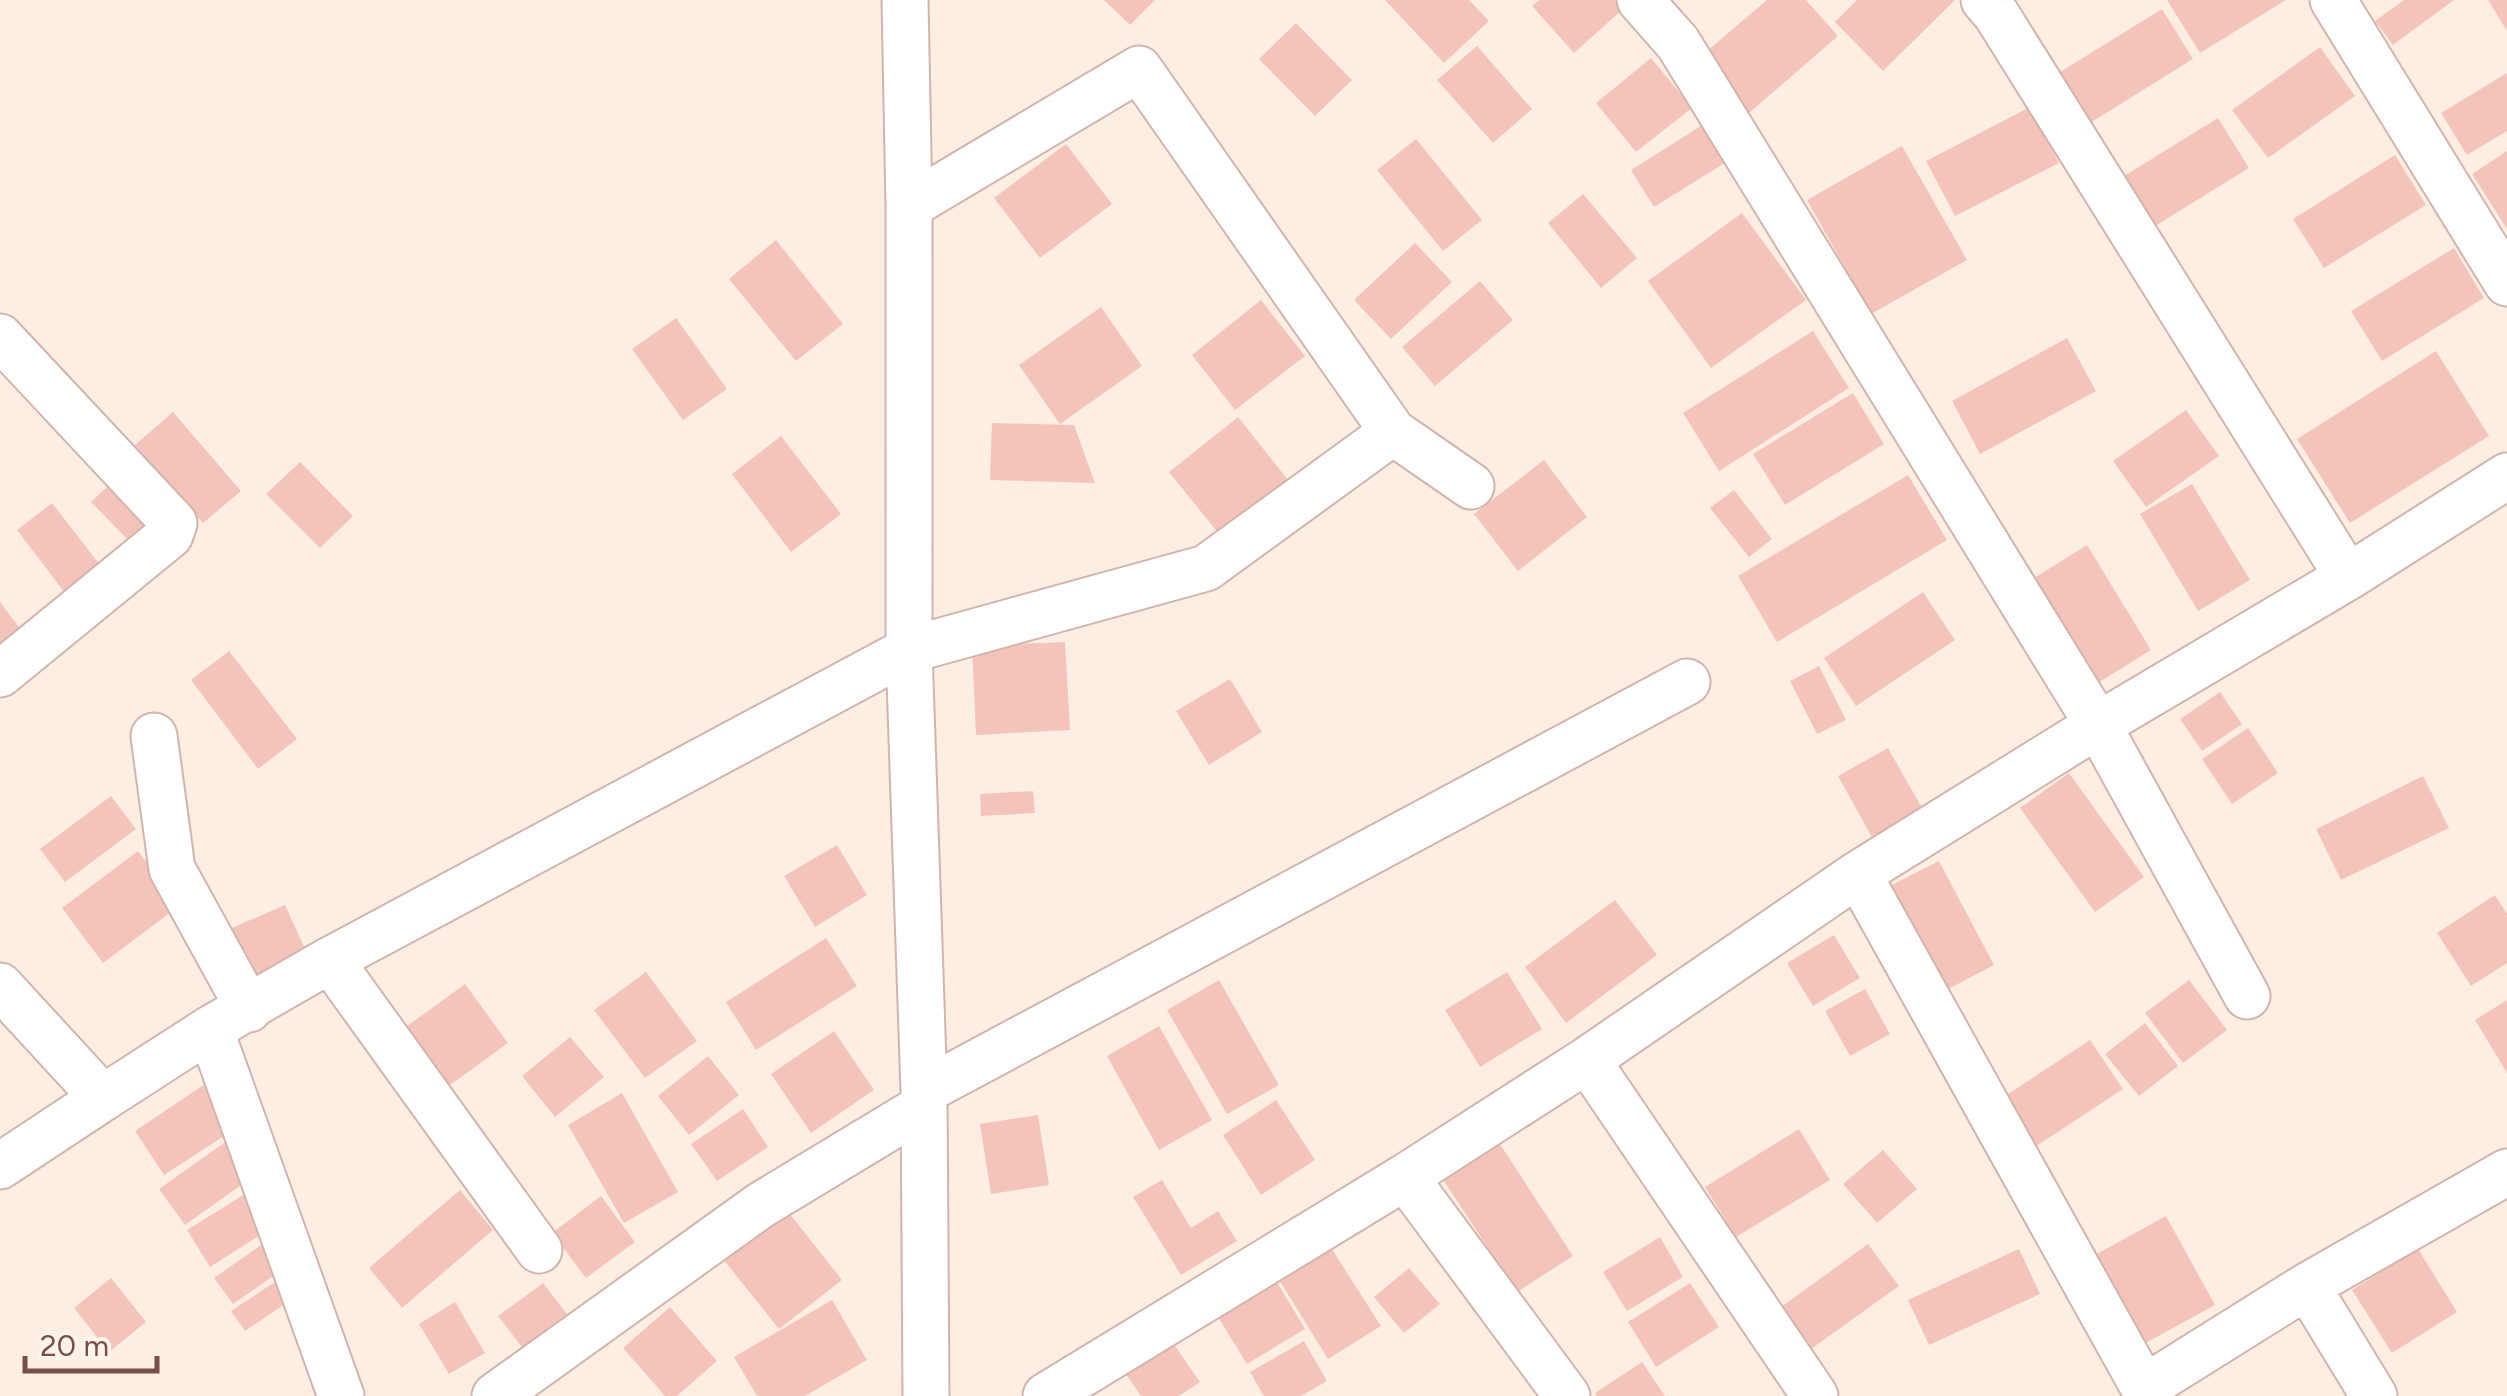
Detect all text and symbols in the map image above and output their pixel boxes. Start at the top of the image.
scale bar [25,1311,158,1373]
text: 20 m [40,1327,109,1364]

